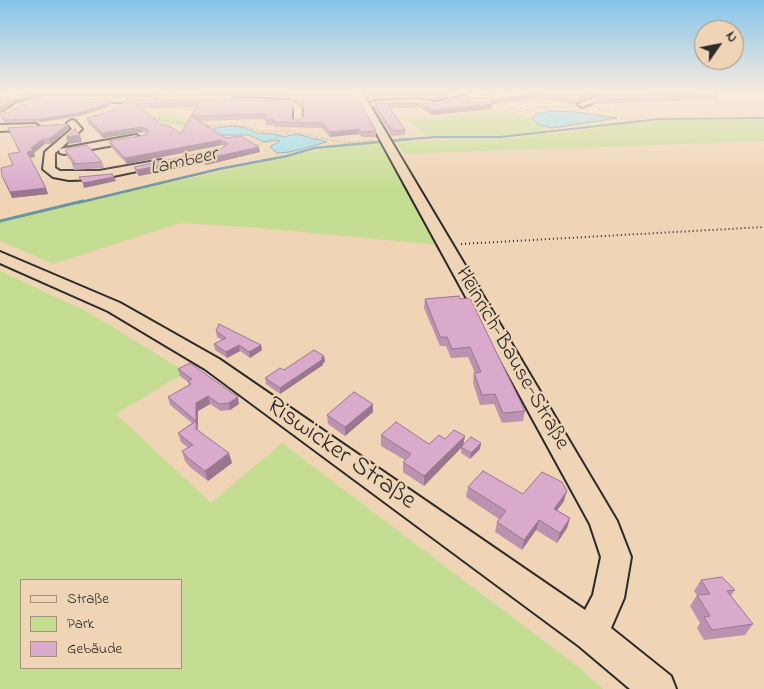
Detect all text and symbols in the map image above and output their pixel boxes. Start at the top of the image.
north arrow [694,20,744,70]
text: N [720,27,743,47]
water label: Lambeer [148,144,220,182]
street label: Heinrich-Bause-Straße [448,263,574,455]
street label: Riswicker Straße [259,392,421,518]
legend [20,579,182,669]
text: Straße [67,588,109,610]
text: Park [67,613,94,635]
text: Gebäude [67,638,122,660]

